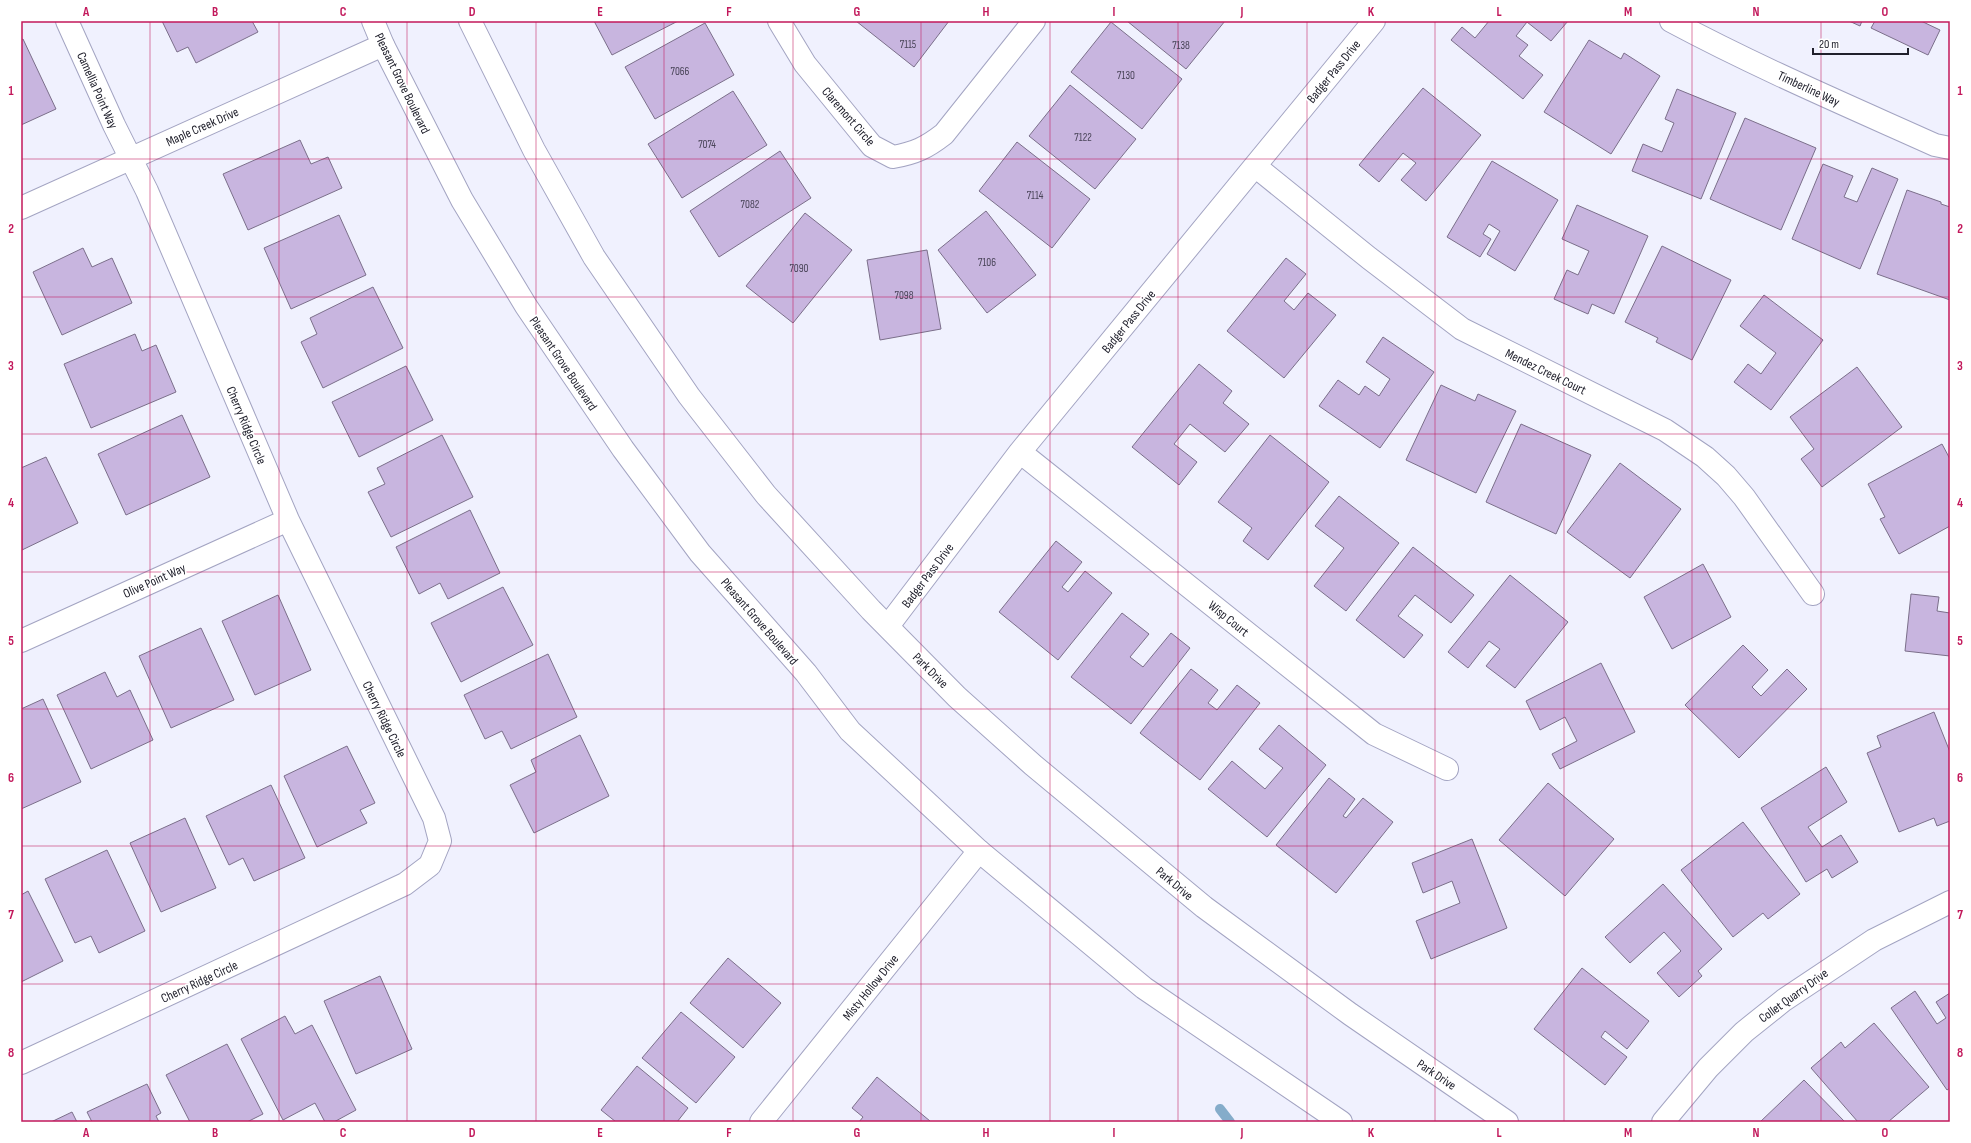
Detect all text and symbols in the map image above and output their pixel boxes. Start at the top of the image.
text: A [82,4,90,20]
text: B [212,4,218,20]
text: C [340,4,347,20]
text: D [469,4,476,20]
text: E [597,4,603,20]
text: F [726,4,732,20]
text: G [854,4,861,20]
text: H [983,4,990,20]
text: I [1113,4,1116,20]
text: J [1240,4,1244,20]
text: K [1368,4,1375,20]
text: L [1496,4,1502,20]
text: M [1624,4,1632,20]
text: N [1753,4,1760,20]
text: O [1882,4,1889,20]
scale bar [1813,30,1908,56]
street label: Pleasant Grove Boulevard [371,31,433,136]
street label: Badger Pass Drive [1303,37,1364,106]
text: 20 m [1819,37,1839,52]
house number: 7115 [900,38,916,51]
house number: 7138 [1172,39,1190,52]
street label: Camellia Point Way [73,50,121,131]
house number: 7066 [671,65,690,78]
street label: Timberline Way [1775,68,1842,110]
house number: 7130 [1117,69,1135,82]
text: 1 [8,83,14,99]
text: 1 [1957,83,1963,99]
street label: Claremont Circle [818,84,878,149]
street label: Maple Creek Drive [164,104,241,150]
house number: 7122 [1074,131,1092,144]
house number: 7074 [698,138,716,151]
house number: 7114 [1027,189,1044,202]
house number: 7082 [741,198,760,211]
text: 2 [8,221,14,237]
text: 2 [1957,221,1963,237]
house number: 7106 [978,256,996,269]
house number: 7090 [789,262,809,275]
street label: Badger Pass Drive [1098,287,1159,356]
house number: 7098 [895,289,914,302]
street label: Pleasant Grove Boulevard [526,314,601,414]
street label: Mendez Creek Court [1502,345,1589,398]
text: 3 [8,358,14,374]
text: 3 [1957,358,1963,374]
street label: Cherry Ridge Circle [222,384,270,467]
text: 4 [8,495,14,511]
text: 4 [1957,495,1963,511]
street label: Badger Pass Drive [898,540,957,611]
street label: Olive Point Way [121,560,188,602]
street label: Pleasant Grove Boulevard [717,575,801,668]
street label: Wisp Court [1205,597,1252,640]
text: 5 [8,633,14,649]
text: 5 [1957,633,1963,649]
street label: Park Drive [909,650,951,692]
street label: Cherry Ridge Circle [359,679,410,760]
text: 6 [8,770,14,786]
text: 6 [1957,770,1963,786]
street label: Park Drive [1152,864,1196,904]
text: 7 [8,907,14,923]
text: 7 [1957,907,1963,923]
street label: Misty Hollow Drive [839,951,902,1024]
street label: Cherry Ridge Circle [158,957,240,1007]
street label: Collet Quarry Drive [1756,965,1831,1026]
text: 8 [8,1045,14,1061]
text: 8 [1957,1045,1963,1061]
street label: Park Drive [1414,1056,1459,1094]
text: A [82,1125,90,1141]
text: B [212,1125,218,1141]
text: C [340,1125,347,1141]
text: D [469,1125,476,1141]
text: E [597,1125,603,1141]
text: F [726,1125,732,1141]
text: G [854,1125,861,1141]
text: H [983,1125,990,1141]
text: I [1113,1125,1116,1141]
text: J [1240,1125,1244,1141]
text: K [1368,1125,1375,1141]
text: L [1496,1125,1502,1141]
text: M [1624,1125,1632,1141]
text: N [1753,1125,1760,1141]
text: O [1882,1125,1889,1141]

